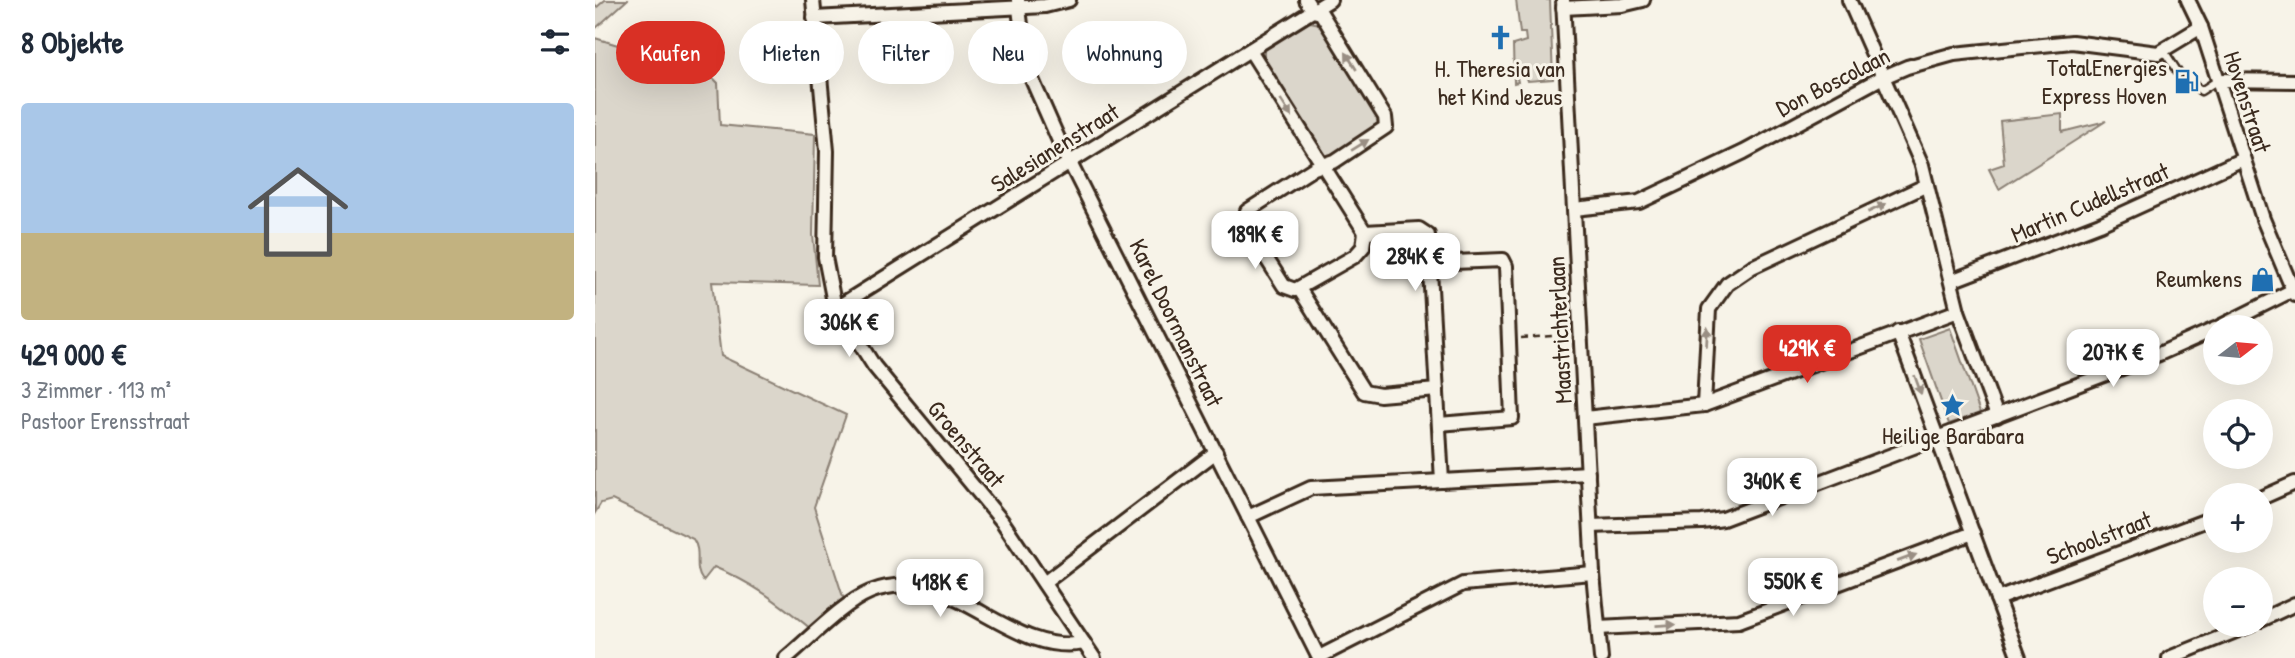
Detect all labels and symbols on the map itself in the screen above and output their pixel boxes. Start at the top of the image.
church icon: H. Theresia van het Kind Jezus [1486,24,1514,52]
street label: Don Boscolaan [1770,39,1895,123]
street label: Hovenstraat [2217,47,2280,157]
place label: TotalEnergies Express Hoven [2042,51,2167,111]
one-way arrow [1344,52,1357,71]
place label: H. Theresia van het Kind Jezus [1435,52,1565,112]
fuel station icon: TotalEnergies Express Hoven [2173,68,2201,96]
street label: Salesianenstraat [984,95,1125,199]
one-way arrow [1280,98,1293,117]
one-way arrow [1350,139,1370,152]
street label: Martin Cudellstraat [2006,154,2174,250]
one-way arrow [1867,203,1887,214]
pin: 189K € [1198,212,1312,271]
street label: Karel Doormanstraat [1122,233,1232,412]
pin: 284K € [1358,233,1472,293]
street label: Maastrichterlaan [1539,255,1579,405]
place label: Reumkens [2156,262,2242,294]
shop icon: Reumkens [2248,265,2276,293]
pin: 306K € [792,300,906,359]
north arrow [2203,315,2273,385]
one-way arrow [1702,326,1713,348]
pin: 429K € [1750,326,1864,385]
pin: 207K € [2056,330,2170,389]
one-way arrow [1913,375,1924,396]
place icon: Heilige Barabara [1939,391,1967,419]
street label: Groenstraat [921,393,1013,494]
place label: Heilige Barabara [1882,419,2024,451]
pin: 340K € [1715,458,1829,518]
street label: Schoolstraat [2042,502,2156,572]
one-way arrow [1896,553,1917,564]
pin: 550K € [1736,558,1850,618]
pin: 418K € [883,560,997,619]
one-way arrow [1655,619,1677,630]

